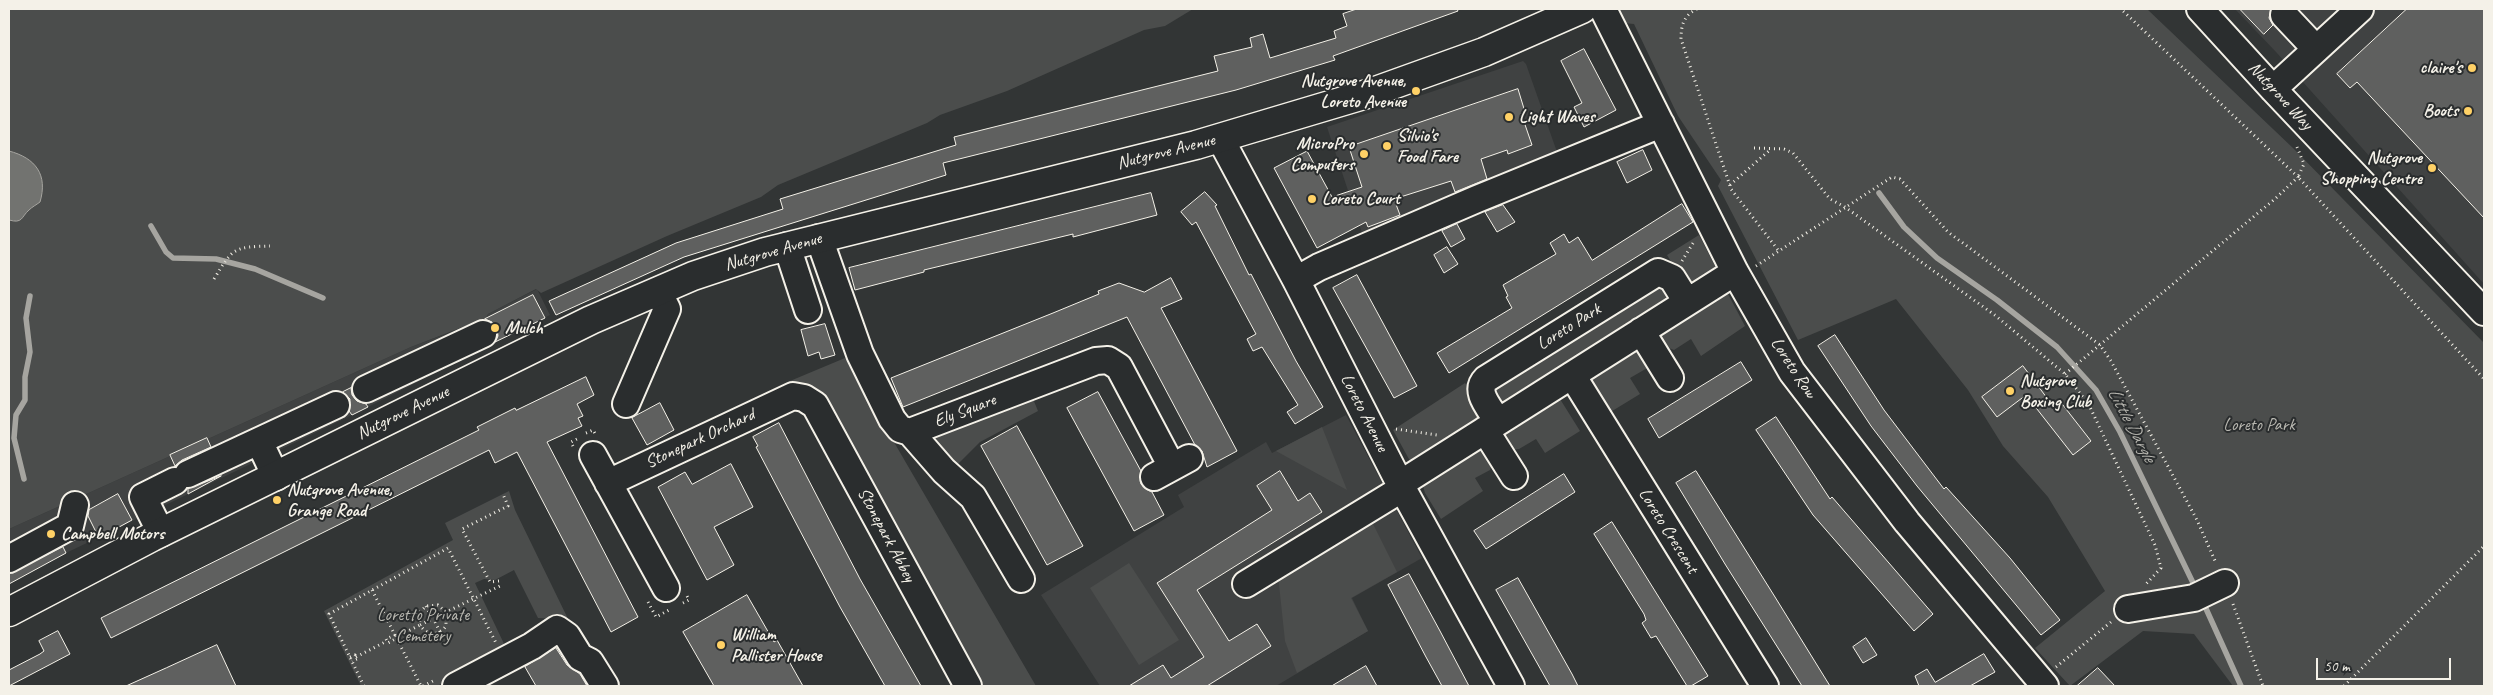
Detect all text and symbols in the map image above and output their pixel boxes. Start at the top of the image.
street label: Nutgrove Way [2243,57,2317,135]
place label: claire's [2420,57,2462,79]
marker: claire's [2466,62,2478,74]
place label: Nutgrove Avenue, Loreto Avenue [1301,70,1406,112]
marker: Nutgrove Avenue, Loreto Avenue [1410,85,1422,97]
place label: Boots [2423,100,2458,122]
marker: Boots [2462,105,2474,117]
place label: Light Waves [1519,106,1594,128]
marker: Light Waves [1503,111,1515,123]
place label: Silvio's Food Fare [1397,125,1458,168]
street label: Nutgrove Avenue [1115,129,1217,175]
place label: MicroPro Computers [1290,133,1354,176]
marker: Silvio's Food Fare [1381,140,1393,152]
place label: Nutgrove Shopping Centre [2320,147,2422,190]
marker: MicroPro Computers [1358,148,1370,160]
marker: Nutgrove Shopping Centre [2426,162,2438,174]
place label: Loreto Court [1322,188,1400,210]
marker: Loreto Court [1306,193,1318,205]
street label: Nutgrove Avenue [722,228,824,276]
street label: Loreto Park [1533,299,1605,355]
place label: Mulch [505,317,543,339]
marker: Mulch [489,322,501,334]
street label: Loreto Row [1765,334,1821,402]
place label: Nutgrove Boxing Club [2020,370,2091,412]
street label: Loreto Avenue [1335,371,1393,455]
street label: Nutgrove Avenue [353,381,453,445]
water label: Little Dargle [2102,384,2160,466]
marker: Nutgrove Boxing Club [2004,385,2016,397]
street label: Ely Square [931,389,999,433]
street label: Stonepark Orchard [642,404,758,474]
park label: Loreto Park [2223,414,2295,436]
place label: Nutgrove Avenue, Grange Road [287,479,392,522]
street label: Stonepark Abbey [852,484,920,586]
street label: Loreto Crescent [1633,484,1703,578]
marker: Nutgrove Avenue, Grange Road [271,494,283,506]
place label: Campbell Motors [61,523,164,545]
marker: Campbell Motors [45,528,57,540]
park label: Loretto Private Cemetery [377,604,469,646]
place label: William Pallister House [731,624,822,666]
marker: William Pallister House [715,639,727,651]
scale bar [2318,648,2453,680]
text: 50 m [2324,657,2350,676]

